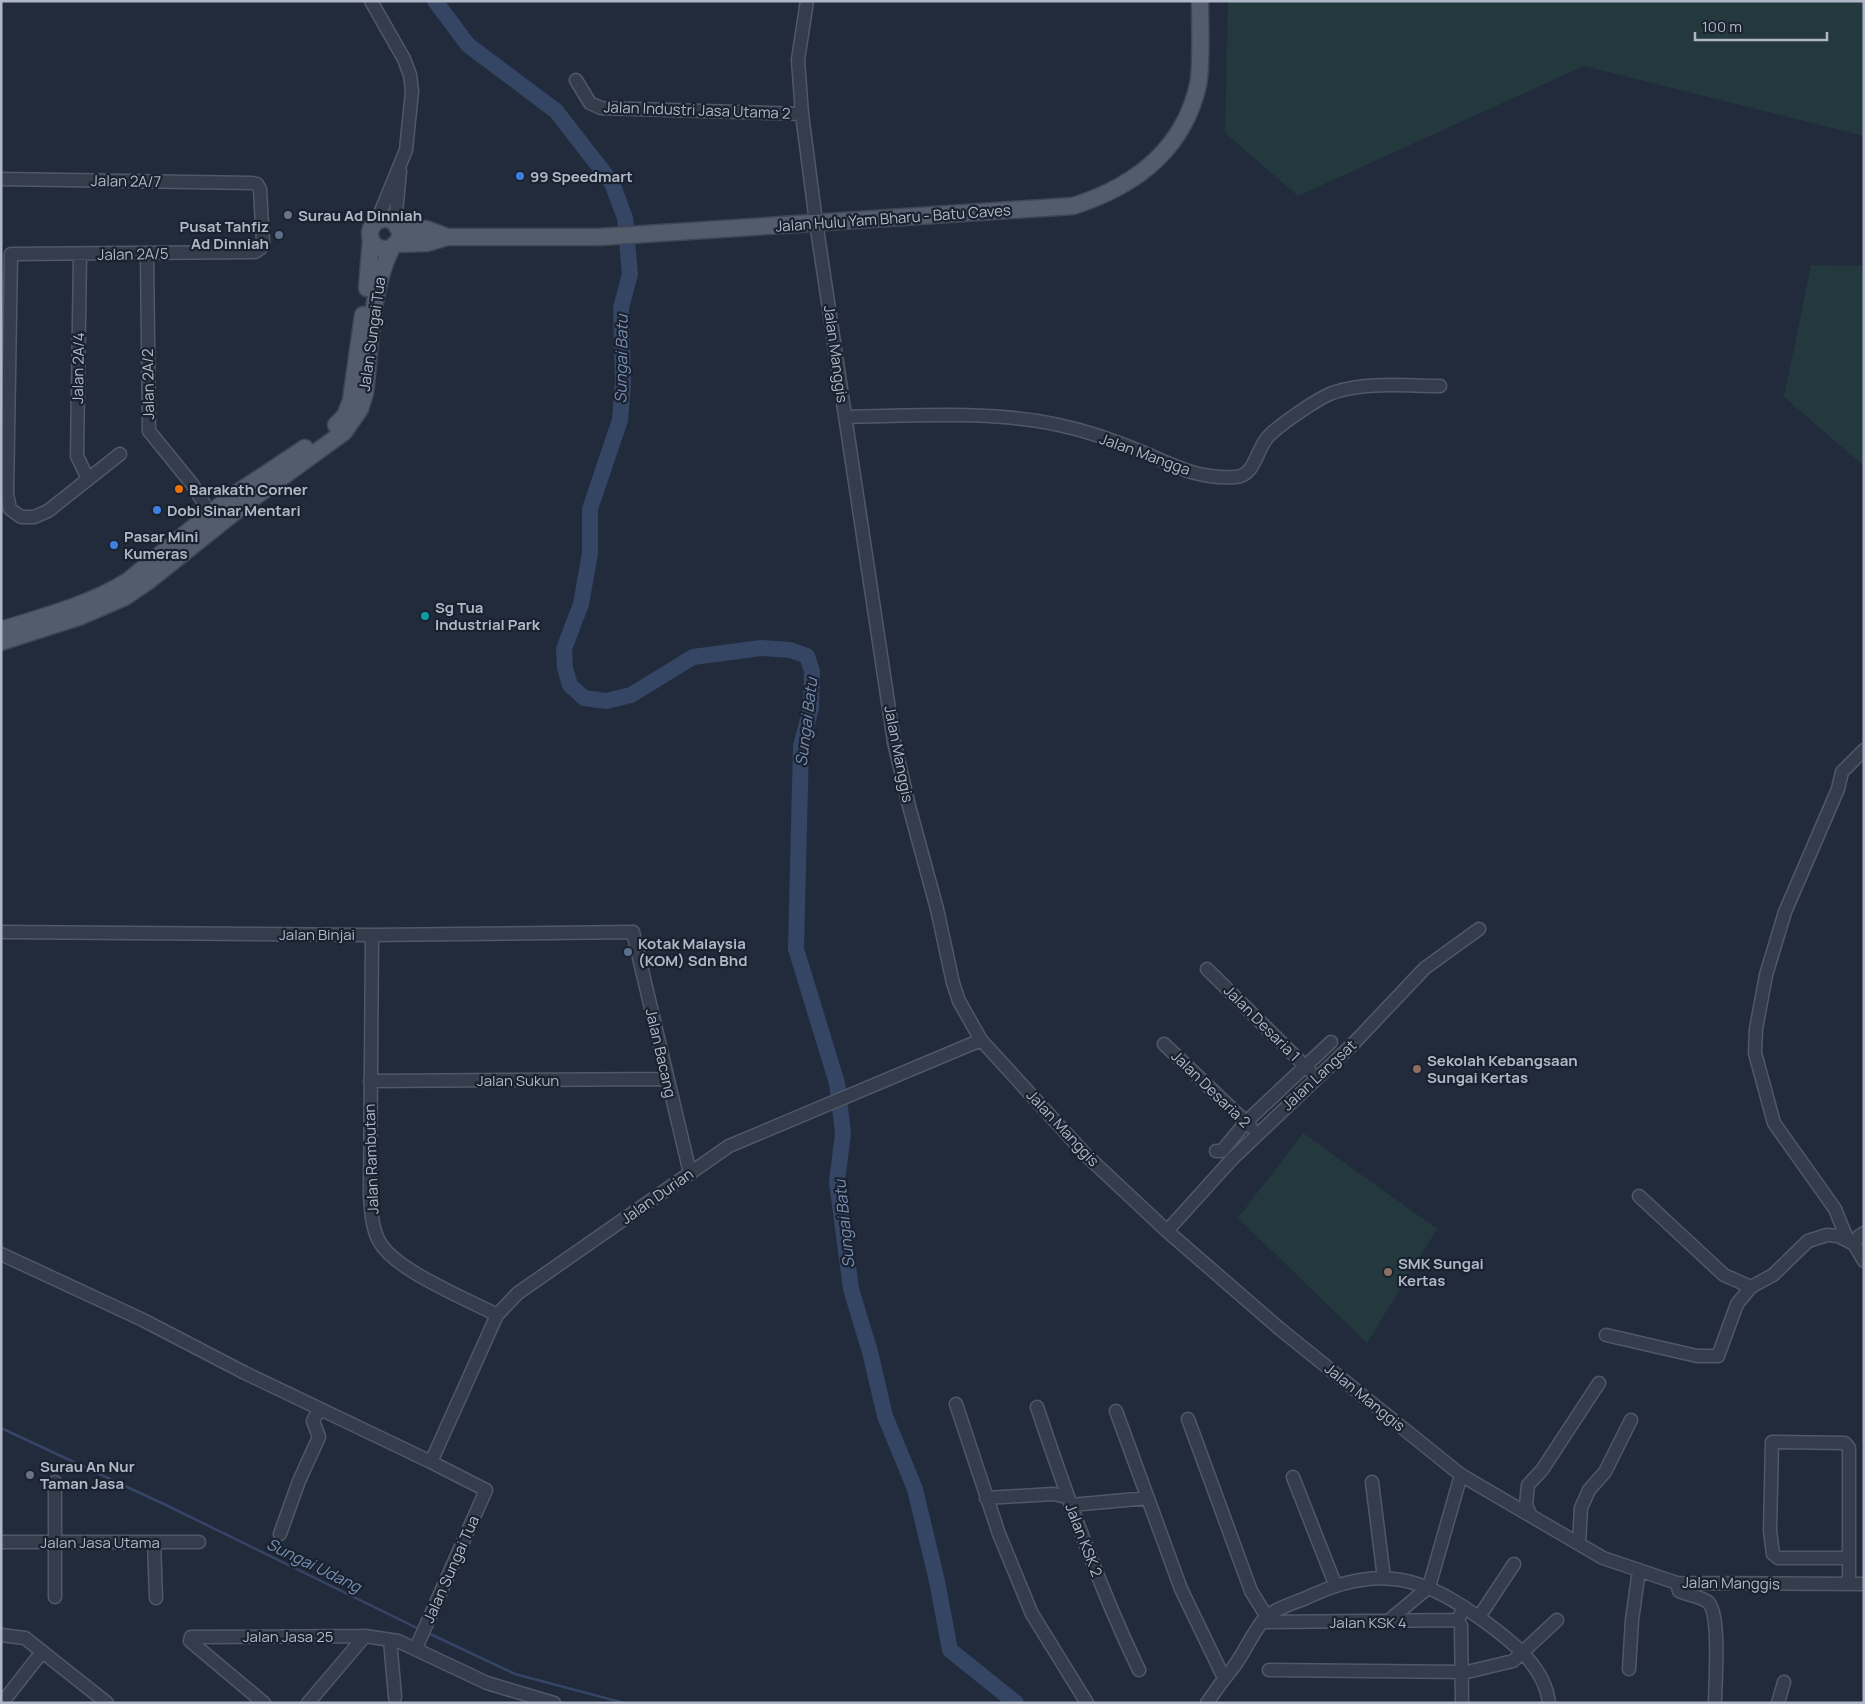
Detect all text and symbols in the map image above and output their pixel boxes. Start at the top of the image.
scale bar [1695,10,1828,42]
text: 100 m [1702,16,1742,37]
street label: Jalan Industri Jasa Utama 2 [603,96,791,124]
place label: 99 Speedmart [530,166,633,187]
street label: Jalan 2A/7 [91,170,161,192]
marker: 99 Speedmart [514,170,526,182]
street label: Jalan Hulu Yam Bharu - Batu Caves [775,199,1012,237]
place label: Surau Ad Dinniah [298,205,422,226]
marker: Surau Ad Dinniah [282,209,294,221]
place label: Pusat Tahfiz Ad Dinniah [180,216,269,254]
marker: Pusat Tahfiz Ad Dinniah [273,229,285,241]
street label: Jalan 2A/5 [97,243,169,265]
street label: Jalan Sungai Tua [354,275,390,393]
street label: Jalan Manggis [819,304,853,404]
water label: Sungai Batu [609,313,633,404]
street label: Jalan 2A/4 [67,332,89,404]
street label: Jalan 2A/2 [137,348,159,420]
street label: Jalan Mangga [1097,428,1193,480]
place label: Barakath Corner [189,479,308,500]
marker: Barakath Corner [173,483,185,495]
place label: Dobi Sinar Mentari [167,500,301,521]
marker: Dobi Sinar Mentari [151,504,163,516]
place label: Pasar Mini Kumeras [124,526,198,564]
marker: Pasar Mini Kumeras [108,539,120,551]
place label: Sg Tua Industrial Park [435,597,541,635]
marker: Sg Tua Industrial Park [419,610,431,622]
water label: Sungai Batu [790,675,823,767]
street label: Jalan Manggis [879,704,919,804]
street label: Jalan Binjai [279,924,355,945]
place label: Kotak Malaysia (KOM) Sdn Bhd [638,933,747,971]
marker: Kotak Malaysia (KOM) Sdn Bhd [622,946,634,958]
street label: Jalan Desaria 1 [1219,980,1305,1066]
street label: Jalan Bacang [641,1006,681,1100]
street label: Jalan Langsat [1277,1035,1361,1115]
street label: Jalan Desaria 2 [1167,1046,1255,1132]
place label: Sekolah Kebangsaan Sungai Kertas [1427,1050,1578,1088]
marker: Sekolah Kebangsaan Sungai Kertas [1411,1063,1423,1075]
street label: Jalan Sukun [477,1070,559,1091]
street label: Jalan Manggis [1022,1085,1104,1171]
street label: Jalan Rambutan [359,1103,383,1215]
street label: Jalan Durian [617,1163,698,1229]
water label: Sungai Batu [828,1177,860,1269]
place label: SMK Sungai Kertas [1398,1253,1484,1291]
marker: SMK Sungai Kertas [1382,1266,1394,1278]
street label: Jalan Manggis [1320,1358,1410,1436]
place label: Surau An Nur Taman Jasa [40,1456,135,1494]
marker: Surau An Nur Taman Jasa [24,1469,36,1481]
street label: Jalan KSK 2 [1060,1500,1108,1580]
street label: Jalan Sungai Tua [418,1512,484,1626]
street label: Jalan Jasa Utama [40,1532,160,1553]
water label: Sungai Udang [263,1533,366,1598]
street label: Jalan Manggis [1682,1572,1780,1594]
street label: Jalan KSK 4 [1329,1612,1407,1633]
street label: Jalan Jasa 25 [243,1626,333,1647]

